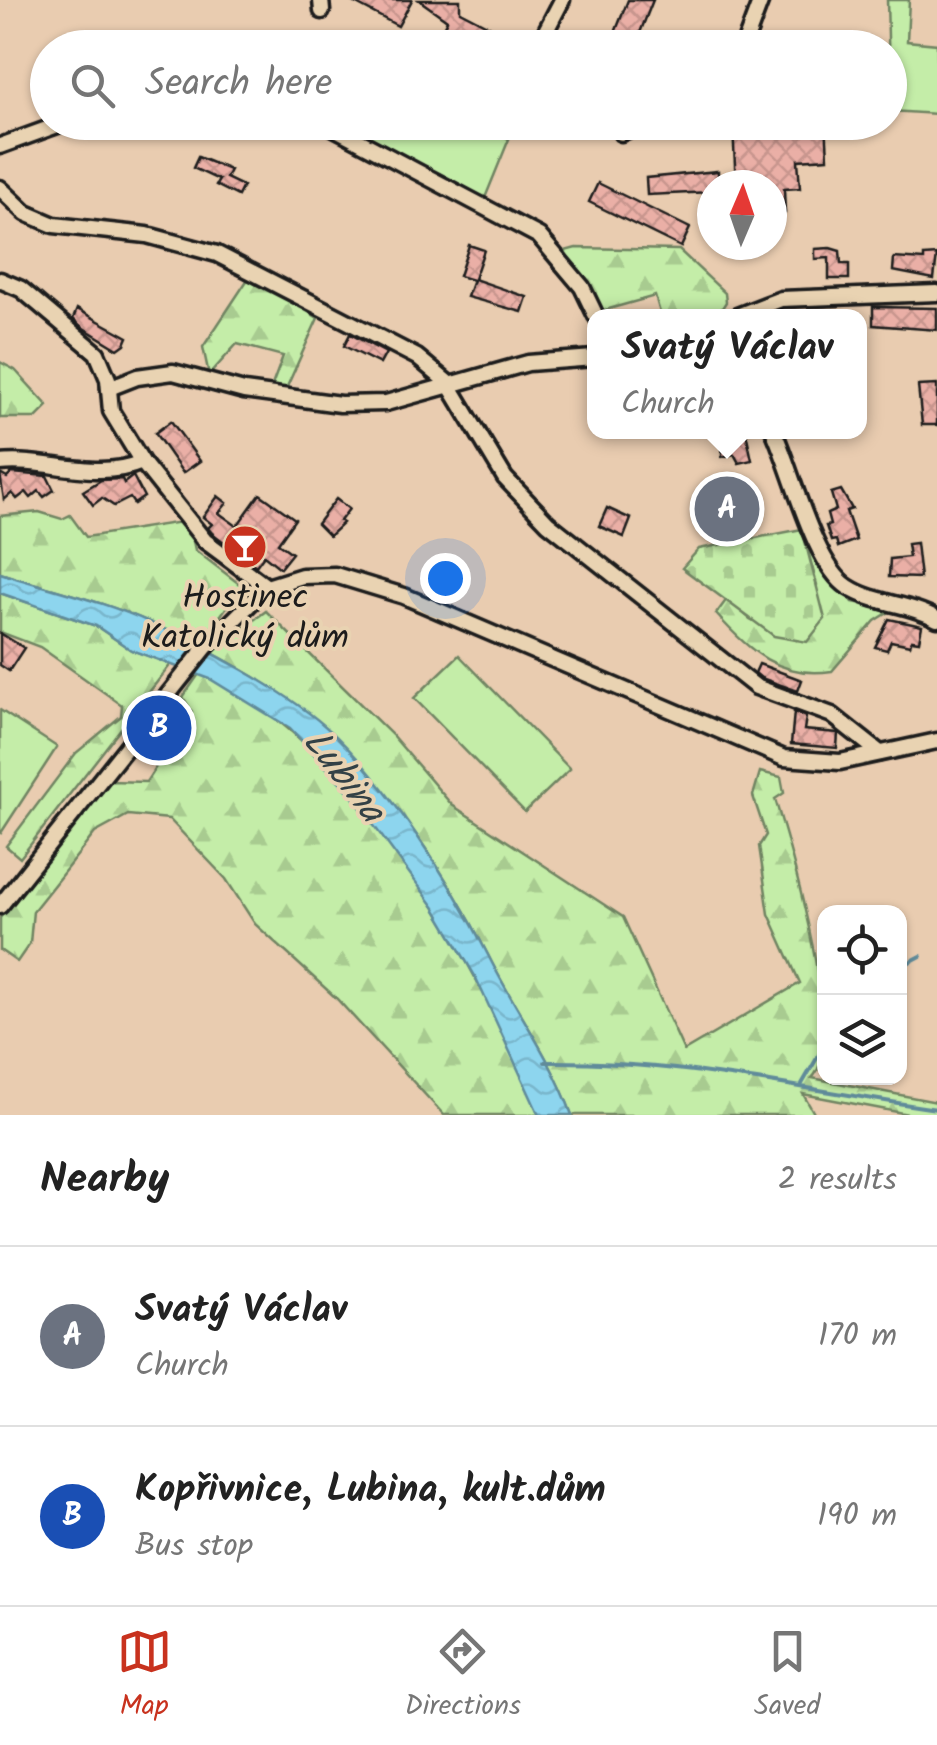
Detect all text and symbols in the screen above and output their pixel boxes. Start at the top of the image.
search box [30,30,907,140]
text: Search here [145,55,332,115]
icon: search [65,58,120,113]
north arrow [697,170,787,260]
popup [587,309,867,439]
text: Svatý Václav [621,319,833,379]
text: Church [621,379,715,430]
pin: A [694,472,760,546]
bar icon: Hostinec Katolický dům [222,524,268,570]
your location [420,553,471,604]
place label: Hostinec Katolický dům [141,571,349,667]
pin: B [126,690,192,766]
water label: Lubina [286,717,400,839]
map controls [817,905,907,1085]
button: locate [817,905,907,995]
button: layers [817,995,907,1085]
text: Nearby [40,1147,169,1214]
text: 2 results [778,1155,897,1206]
text: Svatý Václav [135,1281,347,1341]
text: A [62,1311,83,1362]
text: 170 m [818,1311,897,1362]
text: Church [135,1341,229,1392]
text: Kopřivnice, Lubina, kult.dům [135,1461,606,1521]
text: B [63,1491,82,1542]
text: 190 m [817,1491,897,1542]
text: Bus stop [135,1521,253,1572]
tab: Map [117,1624,172,1729]
tab: Directions [405,1624,521,1729]
tab: Saved [754,1624,820,1729]

